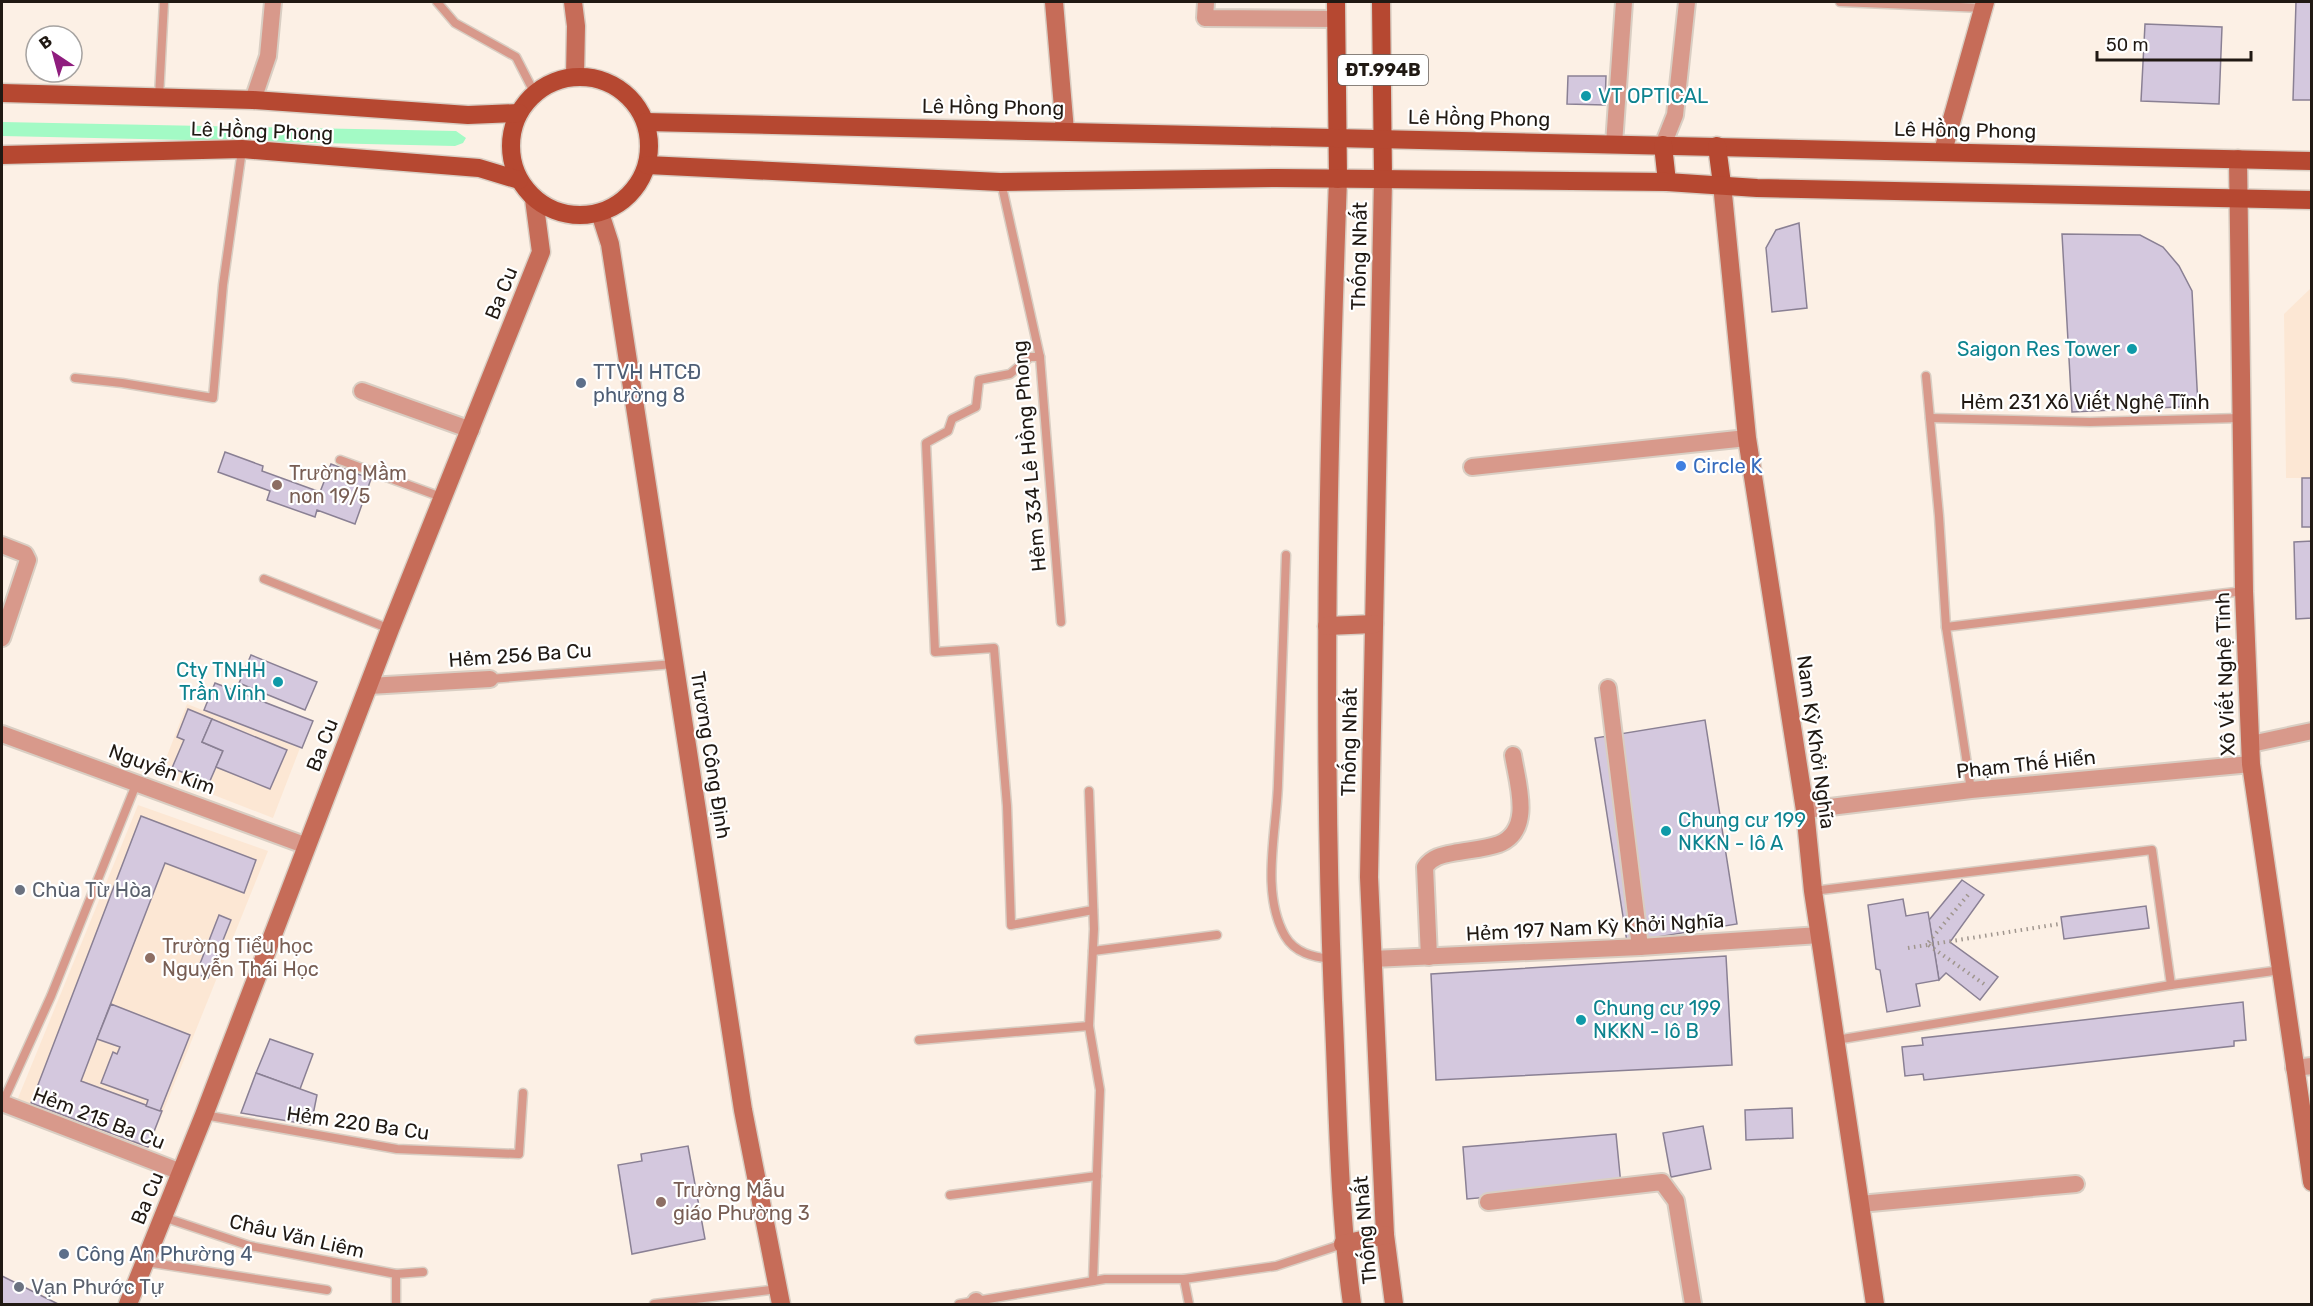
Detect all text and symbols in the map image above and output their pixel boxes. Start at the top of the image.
north arrow [24,24,84,84]
scale bar [2097,24,2252,62]
text: B [35,31,56,53]
text: 50 m [2106,34,2149,56]
road number: ĐT.994B [1338,55,1428,85]
place label: VT OPTICAL [1598,84,1708,108]
marker: VT OPTICAL [1579,89,1593,103]
street label: Lê Hồng Phong [922,94,1064,120]
street label: Lê Hồng Phong [1408,105,1550,131]
street label: Lê Hồng Phong [190,116,334,145]
street label: Lê Hồng Phong [1894,117,2036,143]
street label: Thống Nhất [1346,201,1372,311]
street label: Ba Cu [480,263,522,323]
place label: Saigon Res Tower [1957,337,2120,361]
street label: Hẻm 334 Lê Hồng Phong [1007,339,1051,573]
marker: Saigon Res Tower [2125,342,2139,356]
place label: TTVH HTCĐ phường 8 [593,360,701,407]
marker: TTVH HTCĐ phường 8 [574,376,588,390]
street label: Hẻm 231 Xô Viết Nghệ Tĩnh [1960,390,2210,414]
place label: Circle K [1693,454,1763,478]
marker: Circle K [1674,459,1688,473]
place label: Trường Mầm non 19/5 [289,461,407,508]
marker: Trường Mầm non 19/5 [270,478,284,492]
street label: Xô Viết Nghệ Tĩnh [2210,592,2240,756]
street label: Hẻm 256 Ba Cu [448,638,592,672]
street label: Nam Kỳ Khởi Nghĩa [1792,654,1840,830]
place label: Cty TNHH Trần Vinh [176,658,266,705]
street label: Trương Công Định [686,669,736,841]
marker: Cty TNHH Trần Vinh [271,675,285,689]
street label: Thống Nhất [1336,687,1362,797]
street label: Ba Cu [301,715,343,775]
street label: Nguyễn Kim [106,739,218,799]
street label: Phạm Thế Hiển [1955,744,2097,783]
place label: Chung cư 199 NKKN - lô A [1678,808,1806,855]
marker: Chung cư 199 NKKN - lô A [1659,824,1673,838]
place label: Chùa Từ Hòa [32,878,152,902]
marker: Chùa Từ Hòa [13,883,27,897]
street label: Hẻm 197 Nam Kỳ Khởi Nghĩa [1465,908,1725,946]
place label: Trường Tiểu học Nguyễn Thái Học [162,934,319,981]
marker: Trường Tiểu học Nguyễn Thái Học [143,951,157,965]
place label: Chung cư 199 NKKN - lô B [1593,996,1721,1043]
marker: Chung cư 199 NKKN - lô B [1574,1013,1588,1027]
street label: Hẻm 215 Ba Cu [29,1082,169,1154]
street label: Hẻm 220 Ba Cu [285,1101,431,1145]
street label: Ba Cu [126,1168,168,1228]
street label: Thống Nhất [1348,1175,1382,1285]
place label: Trường Mẫu giáo Phường 3 [673,1178,810,1225]
marker: Trường Mẫu giáo Phường 3 [654,1195,668,1209]
street label: Châu Văn Liêm [227,1209,367,1263]
place label: Công An Phường 4 [76,1242,253,1266]
marker: Công An Phường 4 [57,1247,71,1261]
place label: Vạn Phước Tự [31,1275,164,1299]
marker: Vạn Phước Tự [12,1280,26,1294]

